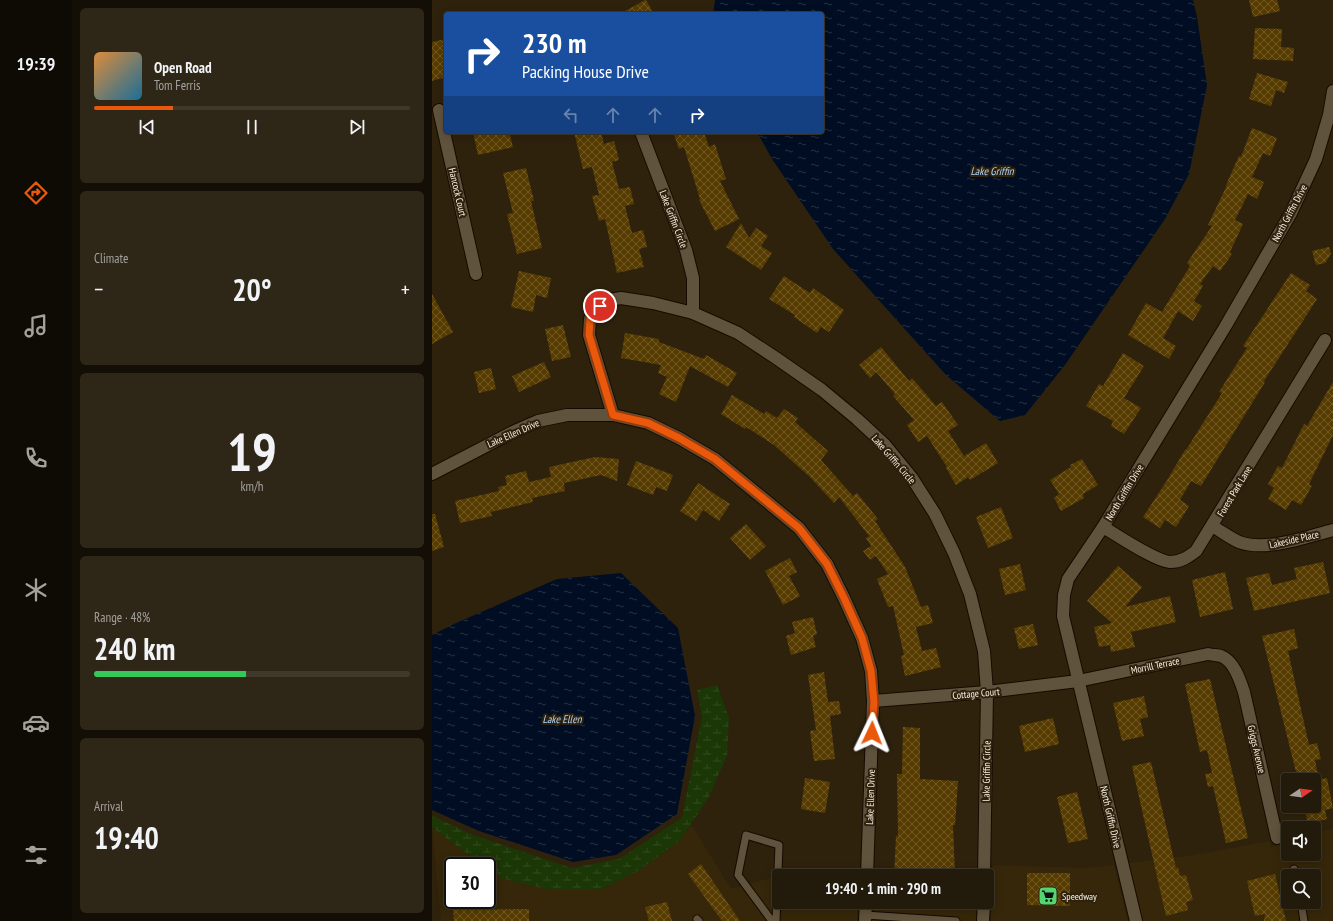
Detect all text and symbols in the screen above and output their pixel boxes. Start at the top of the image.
text: 230 m [522,24,586,61]
icon: right [456,28,508,80]
text: 19:39 [17,52,55,75]
text: Open Road [154,58,212,77]
text: Packing House Drive [522,60,649,83]
text: Tom Ferris [154,77,200,94]
icon: left [560,104,582,126]
icon: ahead [602,104,624,126]
icon: ahead [644,104,666,126]
icon: right [686,104,708,126]
icon: previous [136,116,158,138]
icon: pause [241,116,263,138]
icon: next [346,116,368,138]
water label: Lake Griffin [970,164,1015,178]
street label: Hancock Court [446,167,469,218]
icon: directions [22,179,50,207]
street label: North Griffin Drive [1269,182,1310,244]
street label: Lake Griffin Circle [657,188,691,250]
text: Climate [94,250,128,267]
text: 20° [232,270,272,309]
text: − [94,275,103,303]
text: + [401,275,410,303]
pin [583,289,617,323]
icon: arrive [589,295,611,317]
icon: music [22,312,50,340]
street label: Lake Ellen Drive [485,416,541,451]
text: 19 [227,418,277,485]
street label: Lake Griffin Circle [869,432,918,487]
icon: phone [22,444,50,472]
street label: North Griffin Drive [1103,462,1146,523]
street label: Forest Park Lane [1214,464,1255,519]
text: km/h [240,478,264,495]
street label: Lakeside Place [1268,527,1320,551]
icon: climate [22,576,50,604]
text: Range · 48% [94,609,150,626]
text: 240 km [94,629,175,668]
street label: Morrill Terrace [1130,654,1181,677]
street label: Cottage Court [952,685,1000,702]
icon: car [22,709,50,737]
water label: Lake Ellen [542,712,583,726]
position arrow [851,712,893,754]
street label: Griggs Avenue [1245,724,1268,774]
street label: Lake Griffin Circle [979,740,994,802]
street label: Lake Ellen Drive [863,769,878,825]
north arrow [1281,773,1321,813]
map controls [1281,773,1321,909]
street label: North Griffin Drive [1097,785,1124,849]
text: Arrival [94,798,123,815]
text: 19:40 [94,818,159,857]
button: sound [1281,821,1321,861]
icon: filters [22,841,50,869]
speed limit sign: 30 [444,857,496,909]
button: search [1281,869,1321,909]
text: 19:40 · 1 min · 290 m [825,879,941,898]
supermarket icon: Speedway [1037,885,1059,907]
place label: Speedway [1062,890,1097,903]

